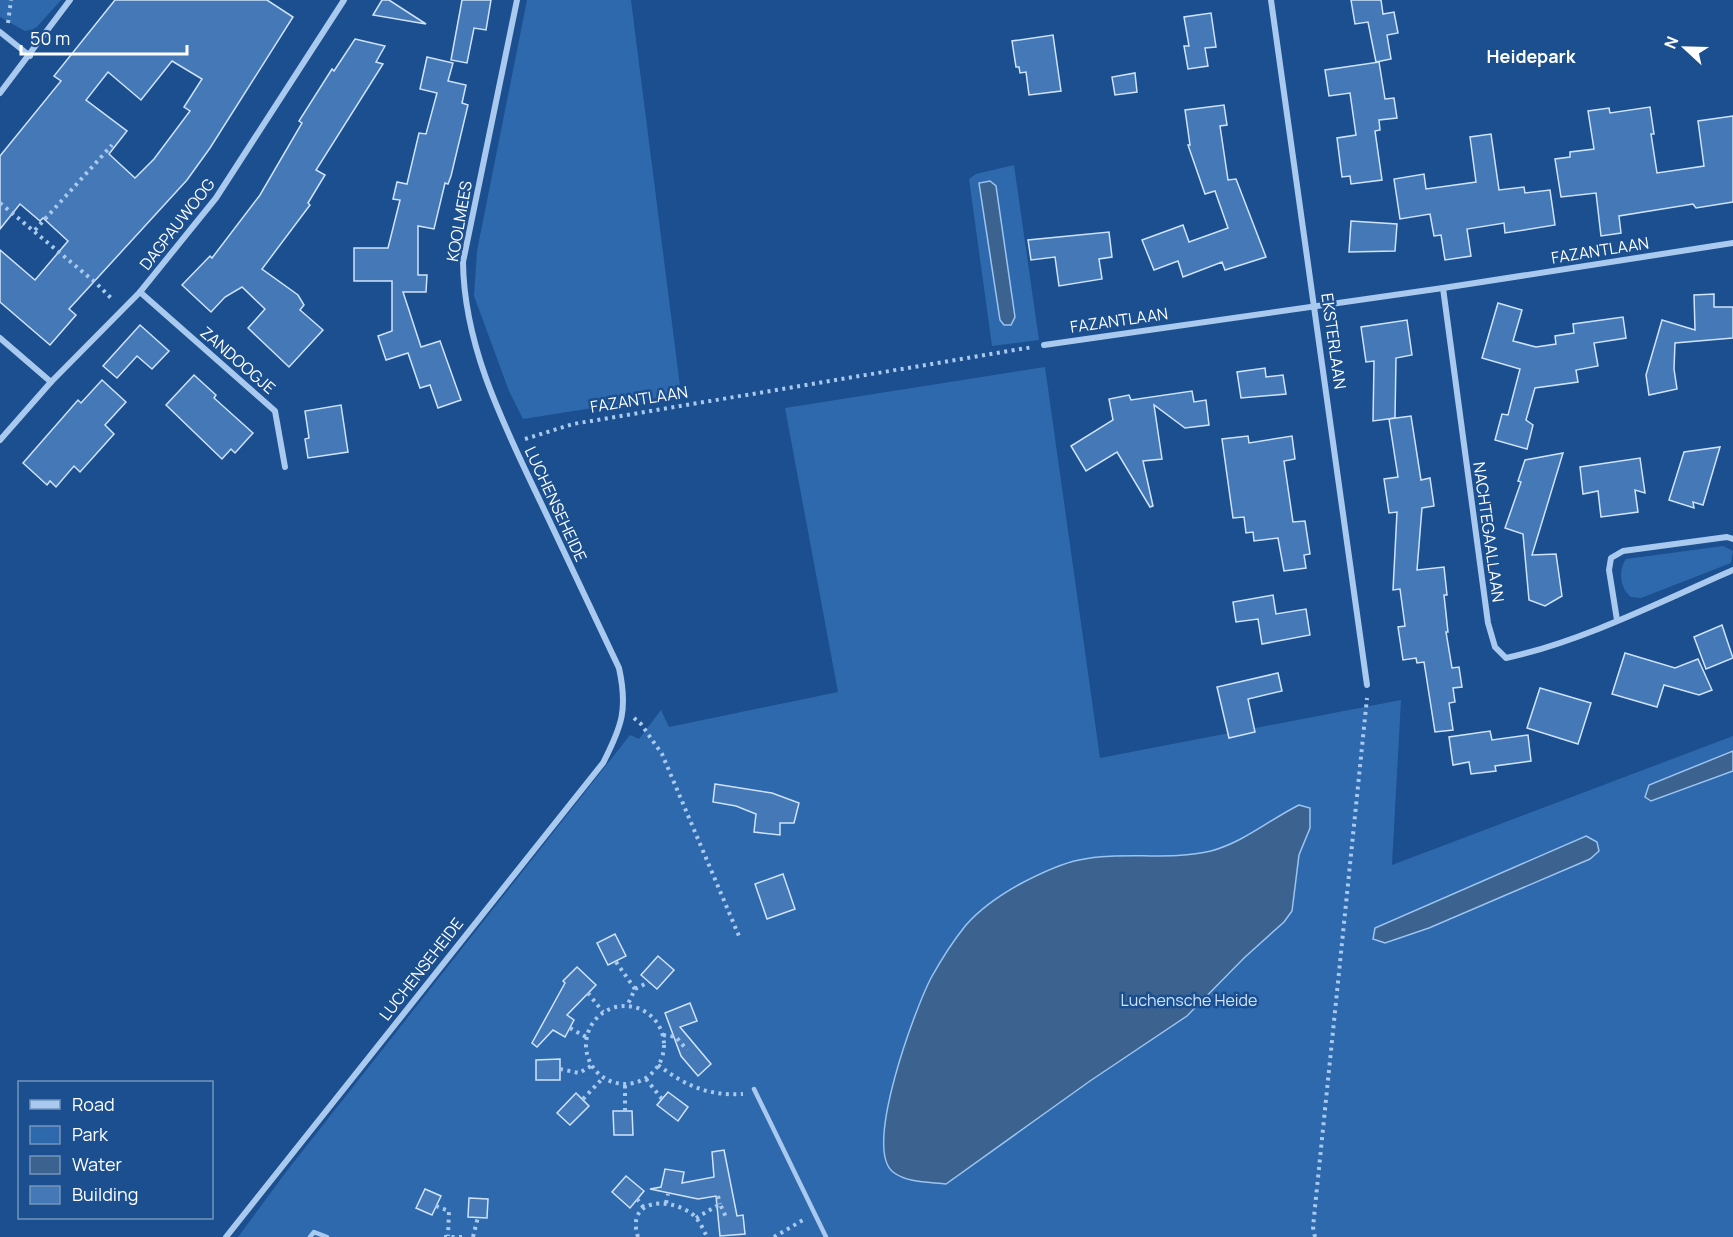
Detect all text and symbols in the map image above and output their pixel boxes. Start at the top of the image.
scale bar [21,18,188,56]
north arrow [1655,18,1715,78]
text: 50 m [30,26,70,50]
text: N [1659,33,1683,52]
district label: Heidepark [1487,44,1577,68]
street label: DAGPAUWOOG [134,174,220,274]
street label: KOOLMEES [441,179,477,263]
street label: FAZANTLAAN [1550,231,1650,269]
street label: EKSTERLAAN [1316,292,1352,390]
street label: FAZANTLAAN [1069,302,1169,338]
street label: ZANDOOGJE [196,321,280,399]
street label: FAZANTLAAN [589,380,689,418]
street label: LUCHENSEHEIDE [520,443,592,565]
street label: NACHTEGAALLAAN [1468,460,1510,604]
street label: LUCHENSEHEIDE [374,913,468,1025]
park label: Luchensche Heide [1121,989,1257,1011]
legend [18,1081,213,1219]
text: Road [72,1092,115,1116]
text: Park [72,1122,109,1146]
text: Water [72,1152,122,1176]
text: Building [72,1182,138,1206]

